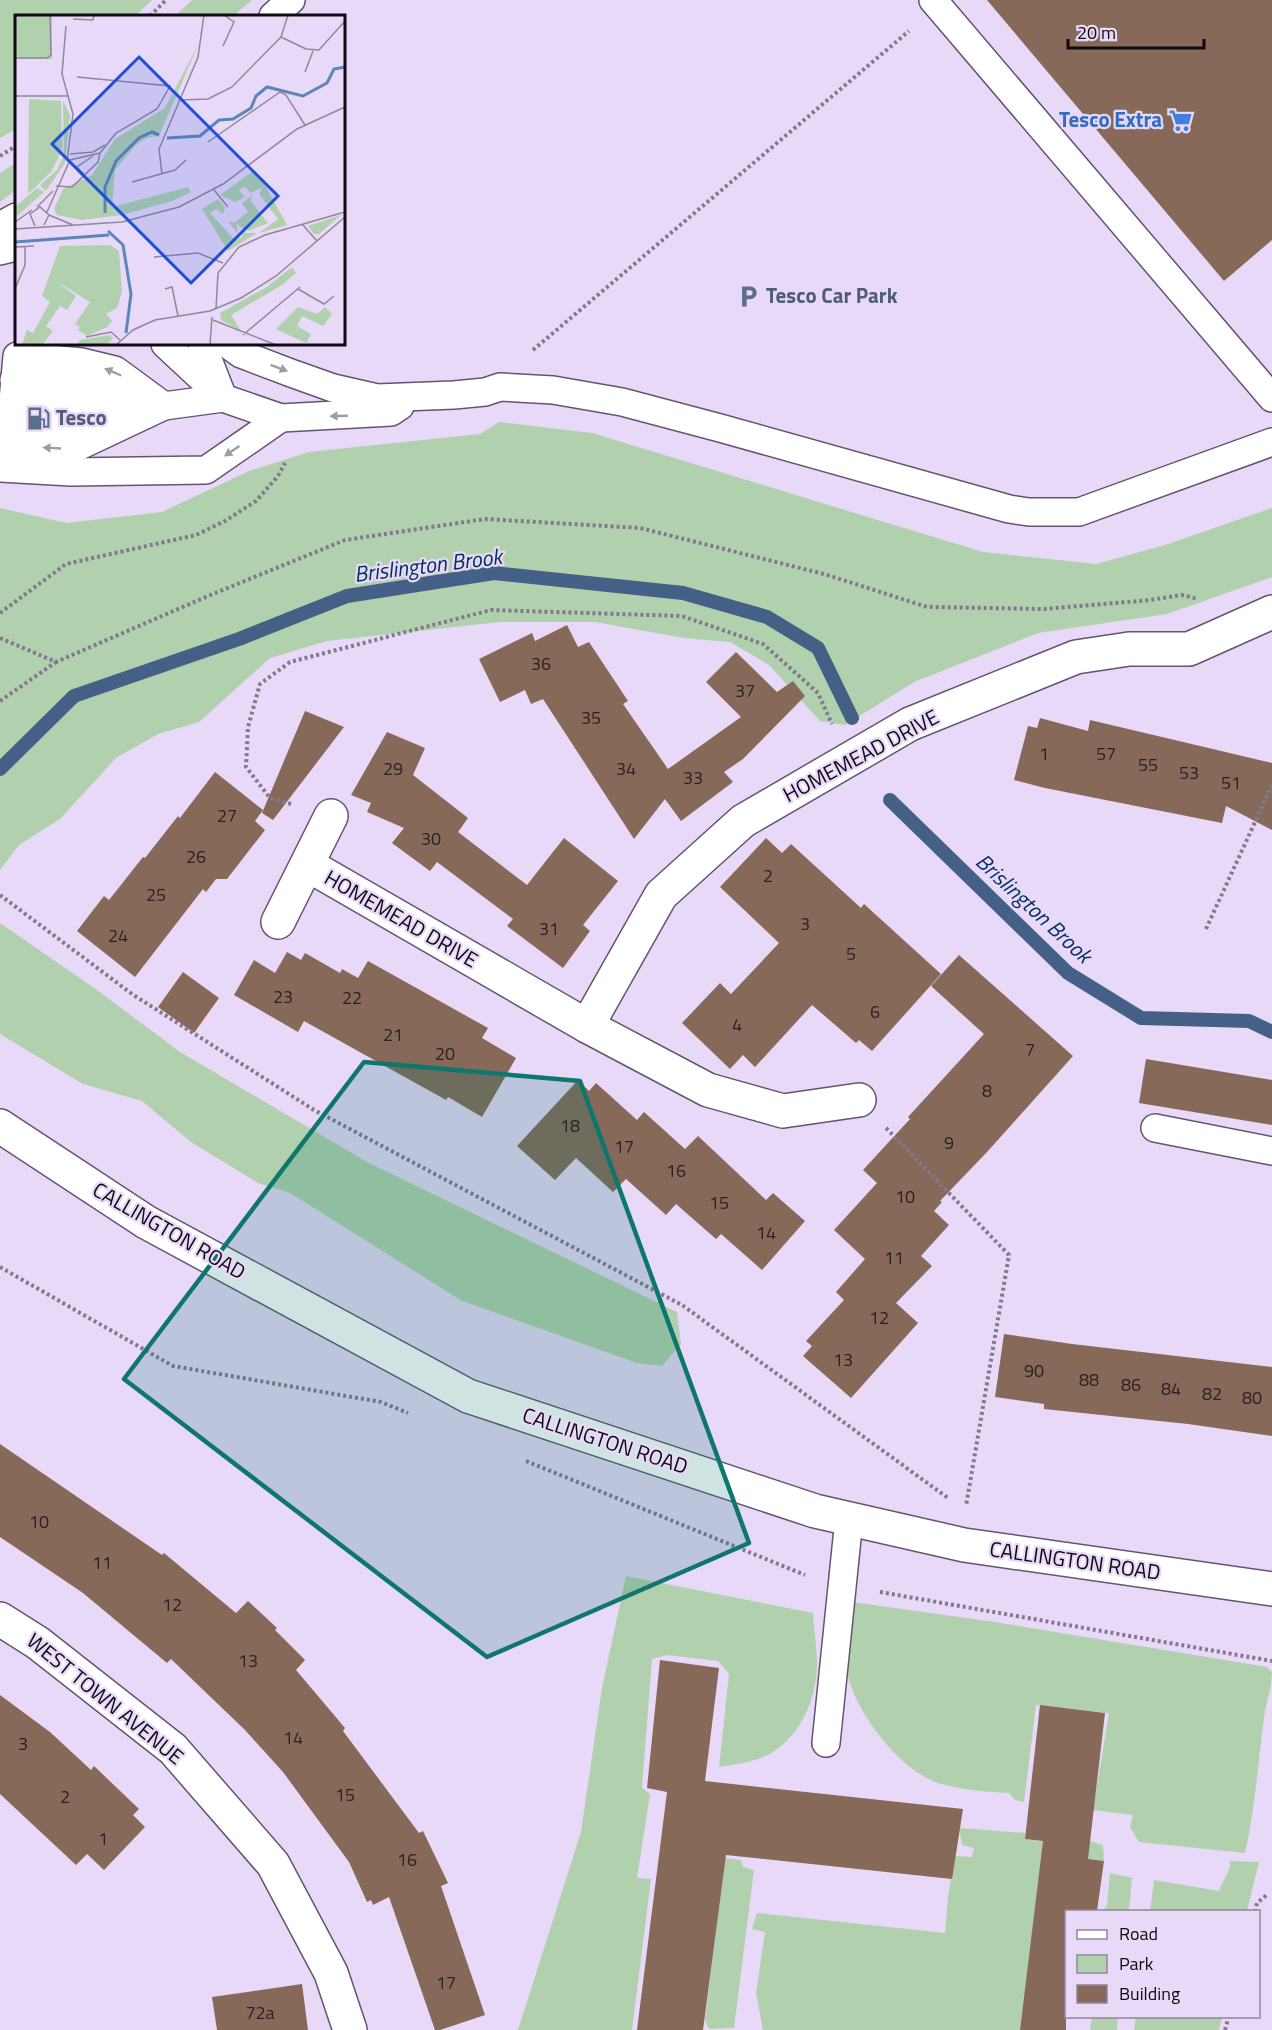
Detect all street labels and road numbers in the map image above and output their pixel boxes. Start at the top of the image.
street label: HOMEMEAD DRIVE [777,700,944,810]
street label: HOMEMEAD DRIVE [319,861,484,975]
street label: CALLINGTON ROAD [87,1173,252,1287]
street label: CALLINGTON ROAD [518,1398,692,1482]
street label: CALLINGTON ROAD [988,1532,1163,1588]
street label: WEST TOWN AVENUE [20,1625,191,1772]

